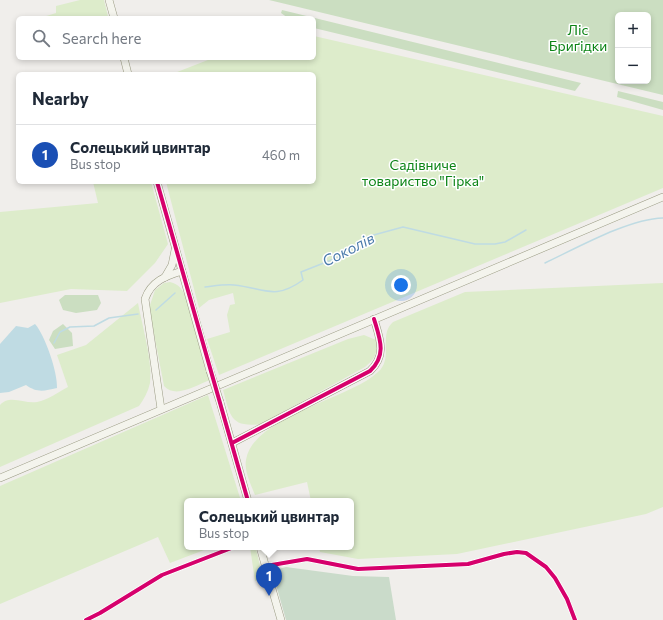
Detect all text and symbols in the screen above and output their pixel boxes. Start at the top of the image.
map controls [615,12,651,84]
button: + [615,12,651,48]
search box [16,16,316,60]
park label: Ліс Бриґідки [549,21,607,54]
icon: search [30,27,52,49]
text: Search here [62,29,141,47]
button: − [615,48,651,84]
text: Nearby [32,88,89,109]
text: Солецький цвинтар [70,138,211,156]
text: 1 [42,147,48,163]
text: 460 m [262,147,300,163]
text: Bus stop [70,156,121,172]
park label: Садівниче товариство "Гірка" [362,156,484,189]
water label: Соколів [319,228,377,270]
your location [391,275,411,295]
popup [184,498,354,550]
text: Солецький цвинтар [199,507,339,525]
text: Bus stop [199,525,249,541]
pin: 1 [256,563,282,596]

